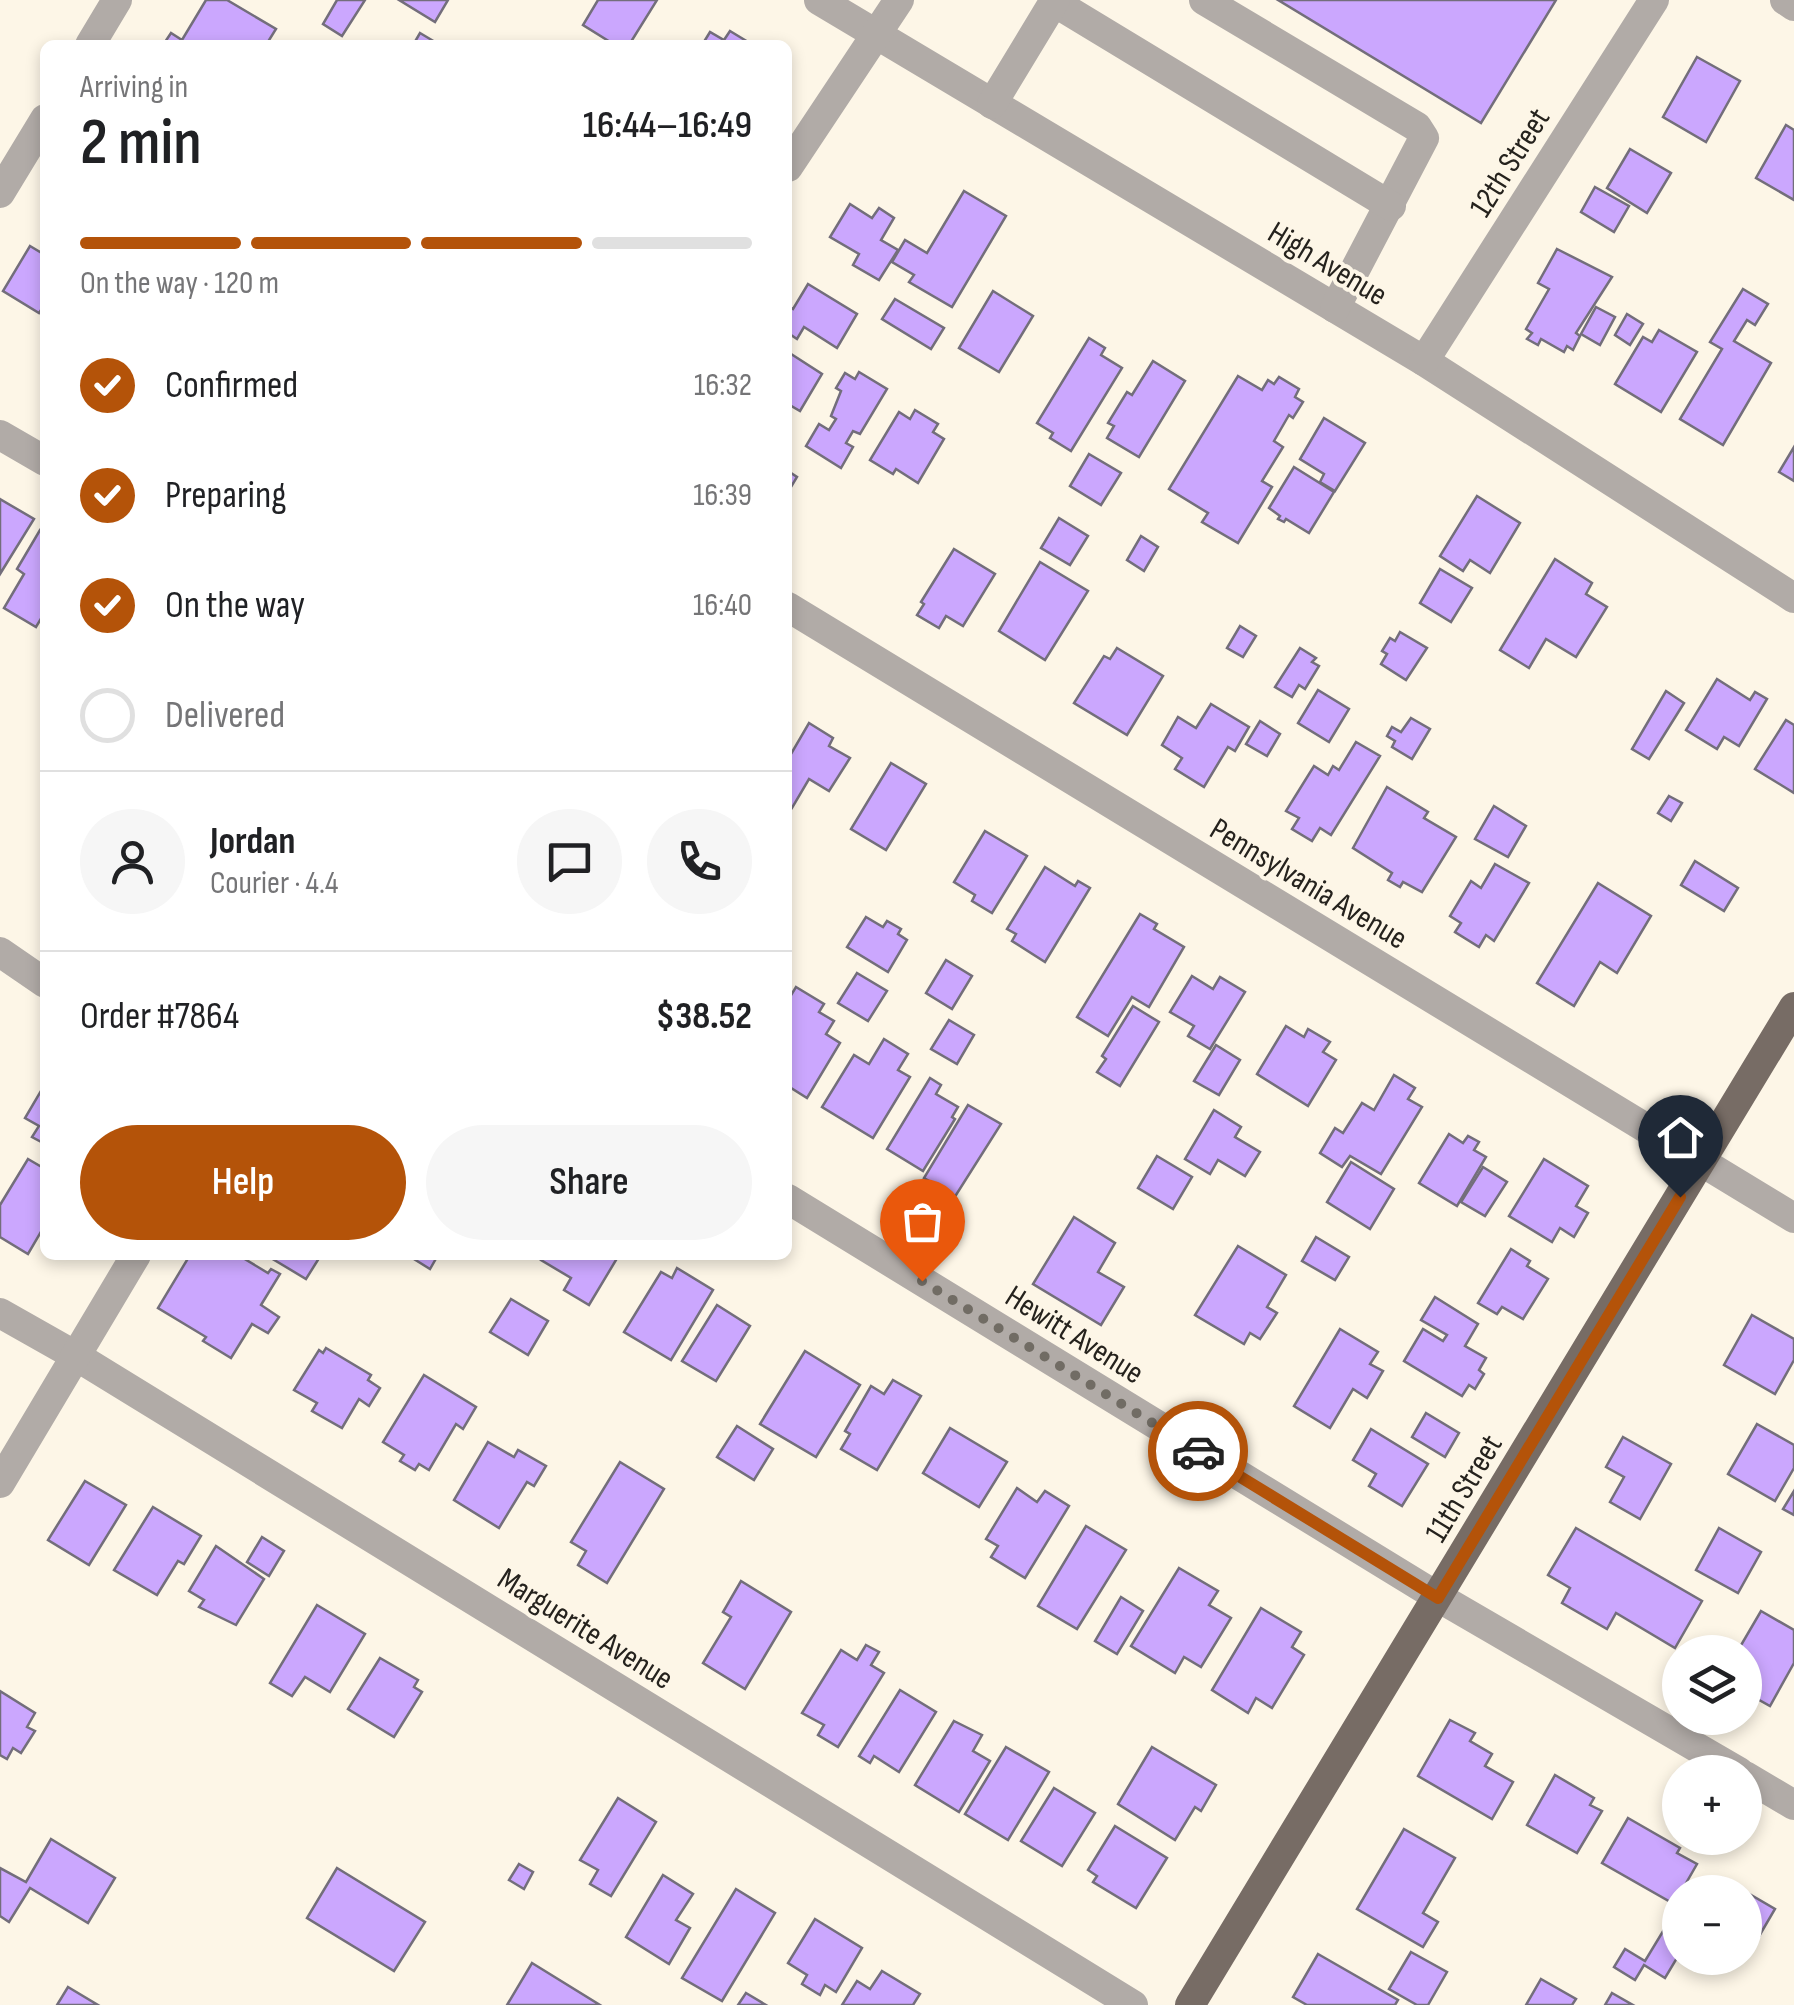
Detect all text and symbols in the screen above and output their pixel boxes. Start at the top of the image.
text: Arriving in [80,68,188,107]
street label: 12th Street [1462,101,1559,224]
text: 16:44–16:49 [583,103,752,148]
text: 2 min [80,105,202,183]
street label: High Avenue [1261,214,1394,315]
text: On the way · 120 m [80,264,279,303]
icon: check [80,358,135,413]
text: Confirmed [165,363,298,408]
text: 16:32 [694,366,752,405]
icon: check [80,468,135,523]
text: Preparing [165,473,286,518]
text: 16:39 [693,476,752,515]
icon: check [80,578,135,633]
text: On the way [165,583,305,628]
text: 16:40 [693,586,752,625]
text: Delivered [165,693,285,738]
button: person [80,809,185,914]
button: chat [517,809,622,914]
button: phone [647,809,752,914]
street label: Pennsylvania Avenue [1203,810,1414,958]
text: Jordan [210,819,295,864]
text: Courier · 4.4 [210,864,338,903]
text: Order #7864 [80,994,239,1039]
text: $38.52 [656,994,752,1039]
pin [1638,1095,1723,1198]
icon: home [1653,1110,1708,1165]
button: Help [80,1125,406,1240]
button: Share [426,1125,752,1240]
pin [880,1179,965,1282]
icon: bag [895,1194,950,1249]
street label: Hewitt Avenue [998,1277,1151,1393]
courier [1148,1401,1248,1501]
icon: car [1171,1424,1226,1479]
street label: 11th Street [1417,1428,1511,1549]
street label: Marguerite Avenue [490,1560,680,1699]
map controls [1662,1635,1762,1975]
button: layers [1662,1635,1762,1735]
button: + [1662,1755,1762,1855]
button: − [1662,1875,1762,1975]

